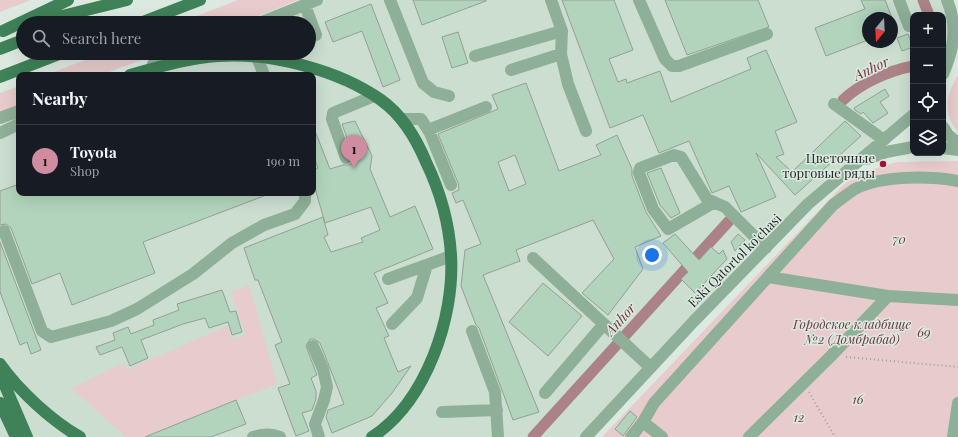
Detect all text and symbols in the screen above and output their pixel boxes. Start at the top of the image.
north arrow [862,12,898,48]
map controls [910,12,946,156]
button: + [910,12,946,48]
search box [16,16,316,60]
icon: search [30,27,52,49]
text: Search here [62,28,141,48]
button: − [910,48,946,84]
water label: Anhor [848,51,893,85]
button: locate [910,84,946,120]
text: Nearby [32,87,87,109]
button: layers [910,120,946,156]
pin: 1 [341,135,367,168]
text: Toyota [70,142,117,162]
place label: Цветочные торговые ряды [782,149,875,181]
text: 1 [43,152,47,169]
text: 190 m [266,152,300,169]
marker: Цветочные торговые ряды [878,159,888,169]
text: Shop [70,162,99,179]
street label: Eski Qatortol ko'chasi [684,209,785,310]
park label: 70 [892,230,906,247]
your location [642,245,662,265]
water label: Anhor [599,298,640,341]
park label: Городское кладбище №2 (Домбрабад) [792,315,911,347]
park label: 69 [917,323,931,340]
park label: 16 [852,390,864,407]
park label: 12 [794,408,805,425]

